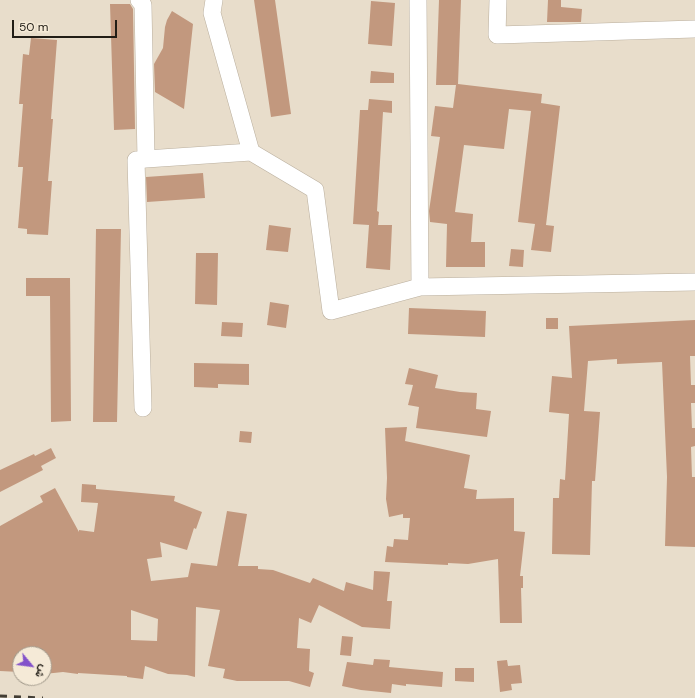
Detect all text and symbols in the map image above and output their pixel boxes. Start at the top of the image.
scale bar [14,12,119,38]
text: 50 m [19,19,48,35]
north arrow [12,646,52,686]
text: ش [32,662,51,681]

